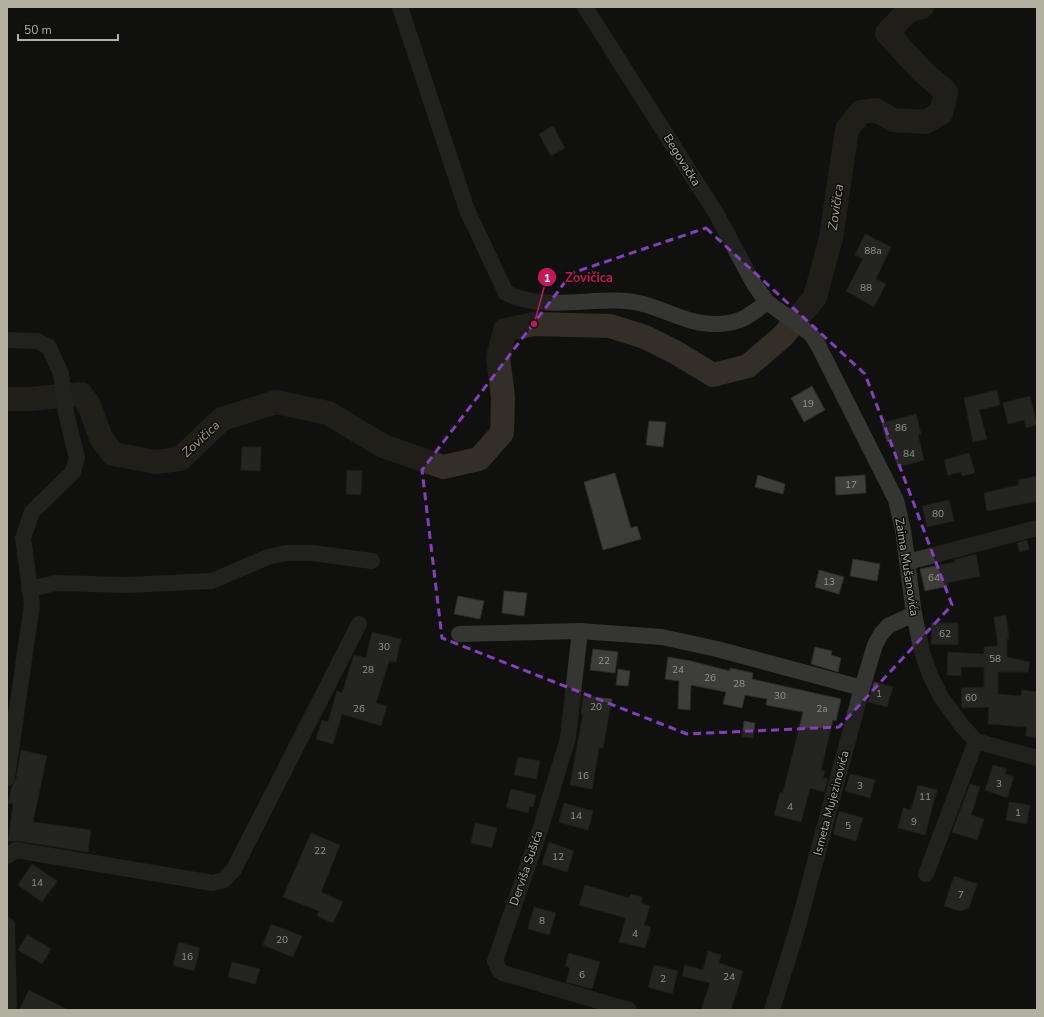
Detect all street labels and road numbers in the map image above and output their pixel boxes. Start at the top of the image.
street label: Begovačka [660,131,704,189]
street label: Zaima Mušanovića [891,517,923,617]
street label: Ismeta Mujezinovića [809,749,853,857]
street label: Derviša Sušića [506,828,546,908]

